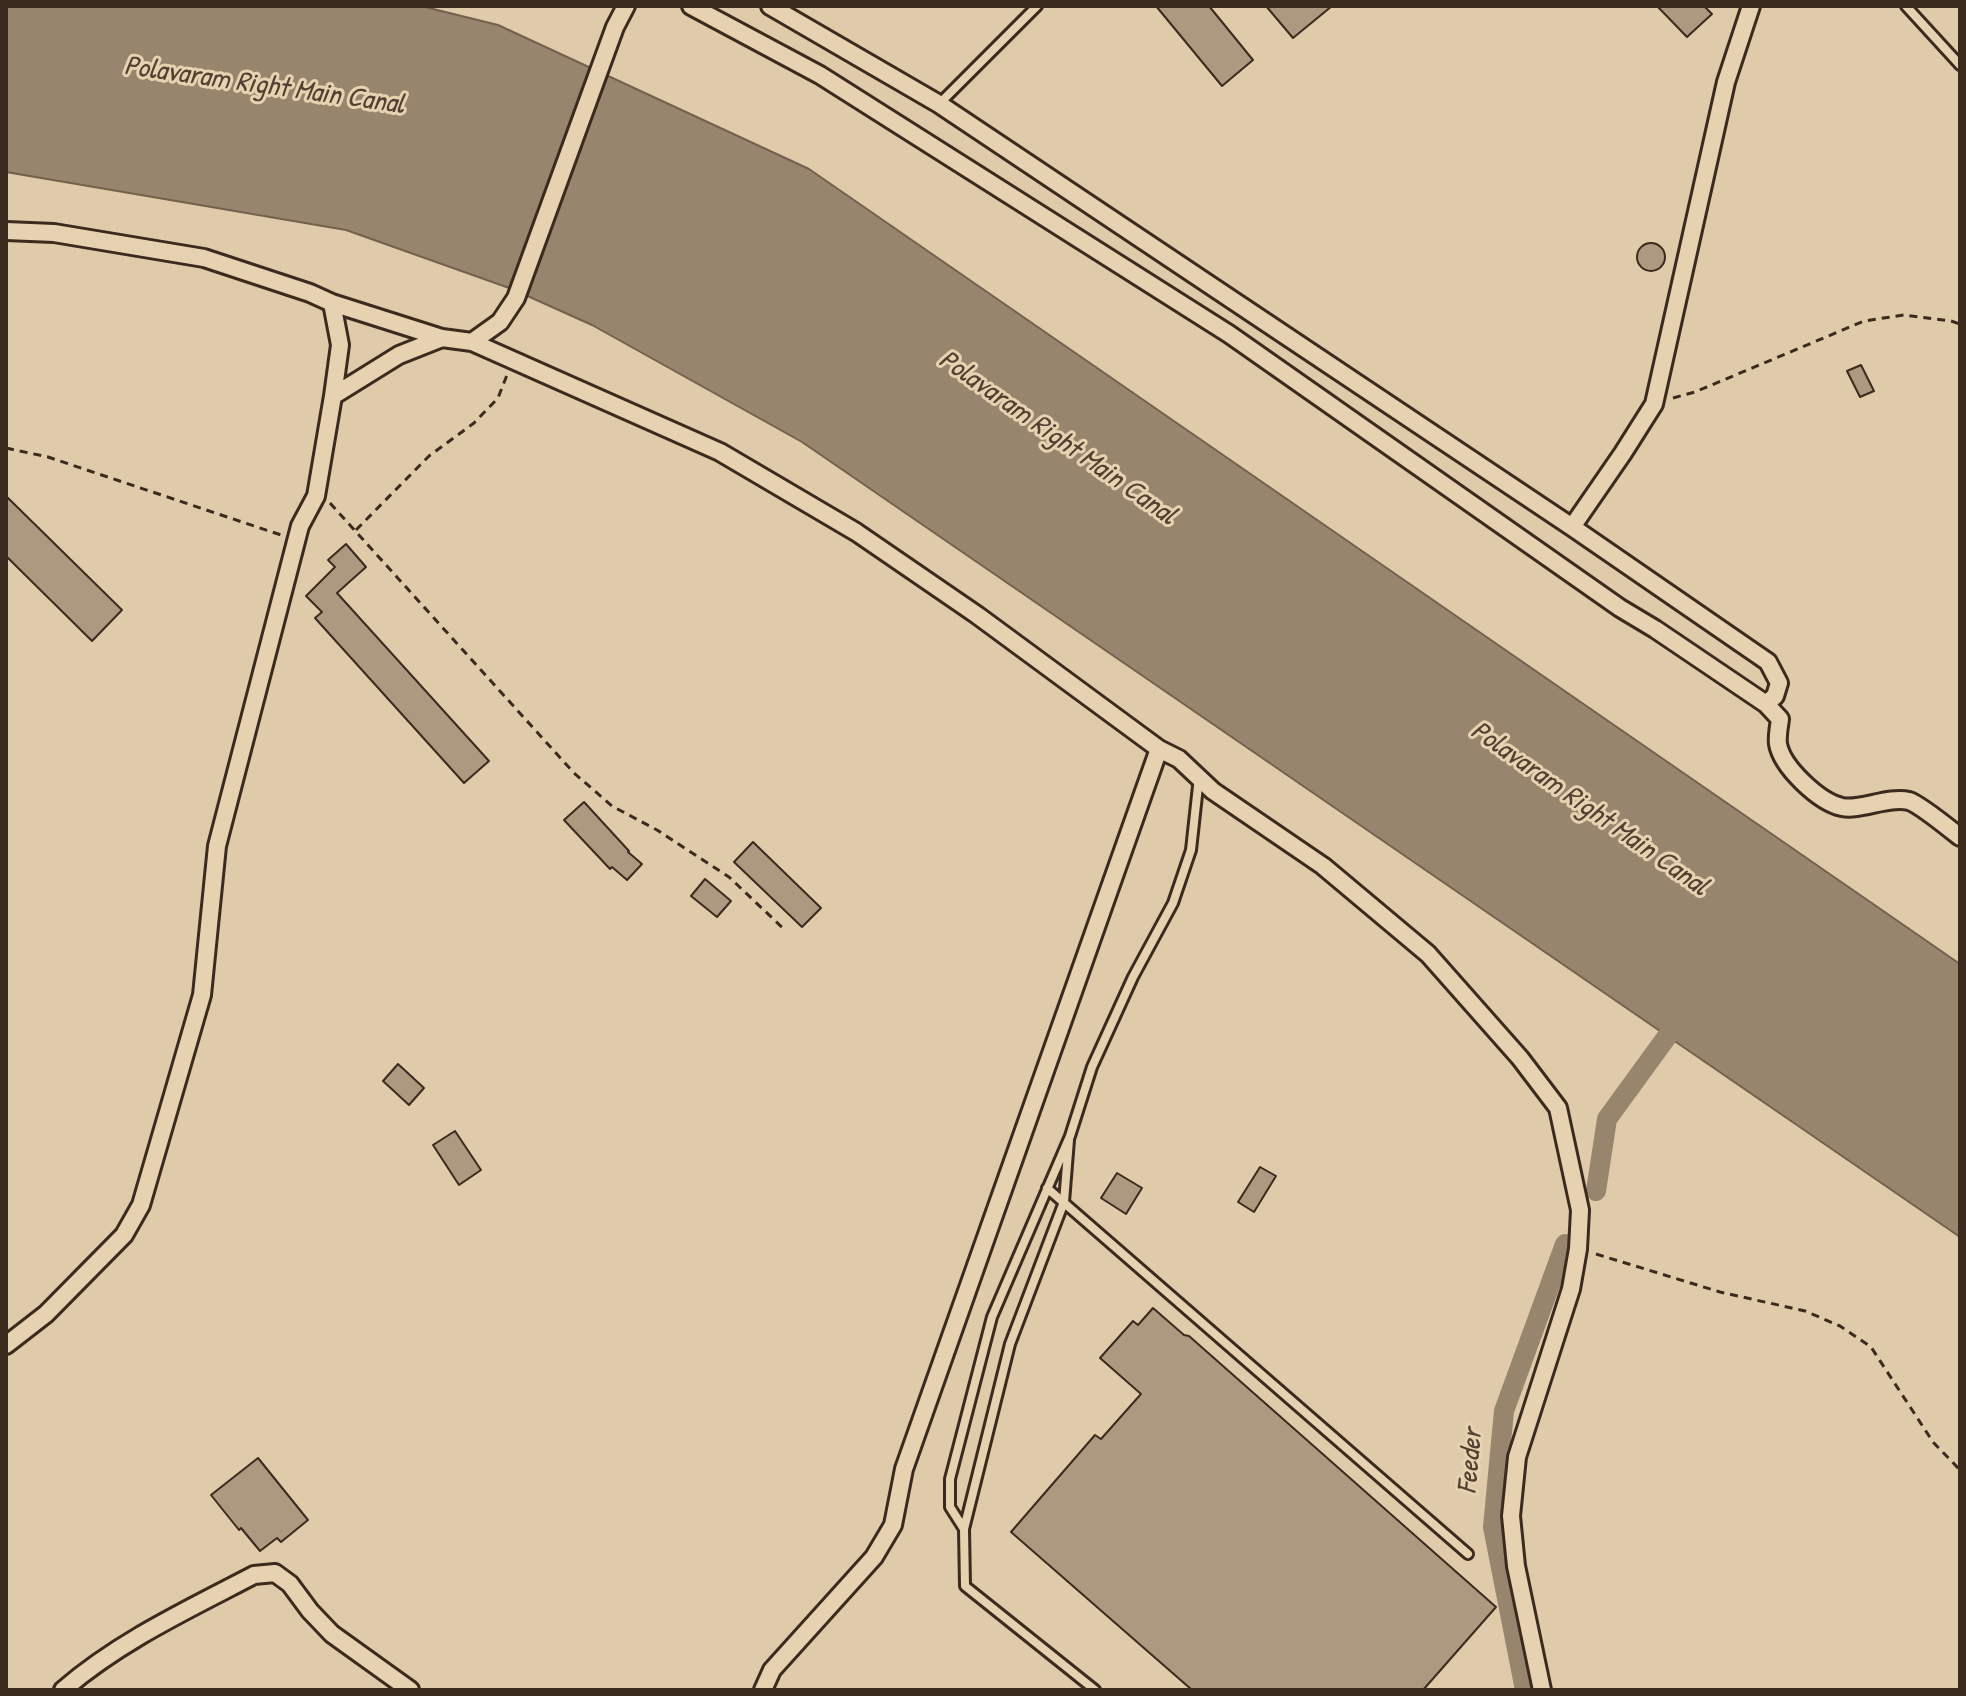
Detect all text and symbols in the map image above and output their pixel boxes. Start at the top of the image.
water label: Polavaram Right Main Canal [122,50,406,122]
water label: Polavaram Right Main Canal [932,343,1182,533]
water label: Polavaram Right Main Canal [1464,714,1714,904]
water label: Feeder [1451,1427,1491,1495]

